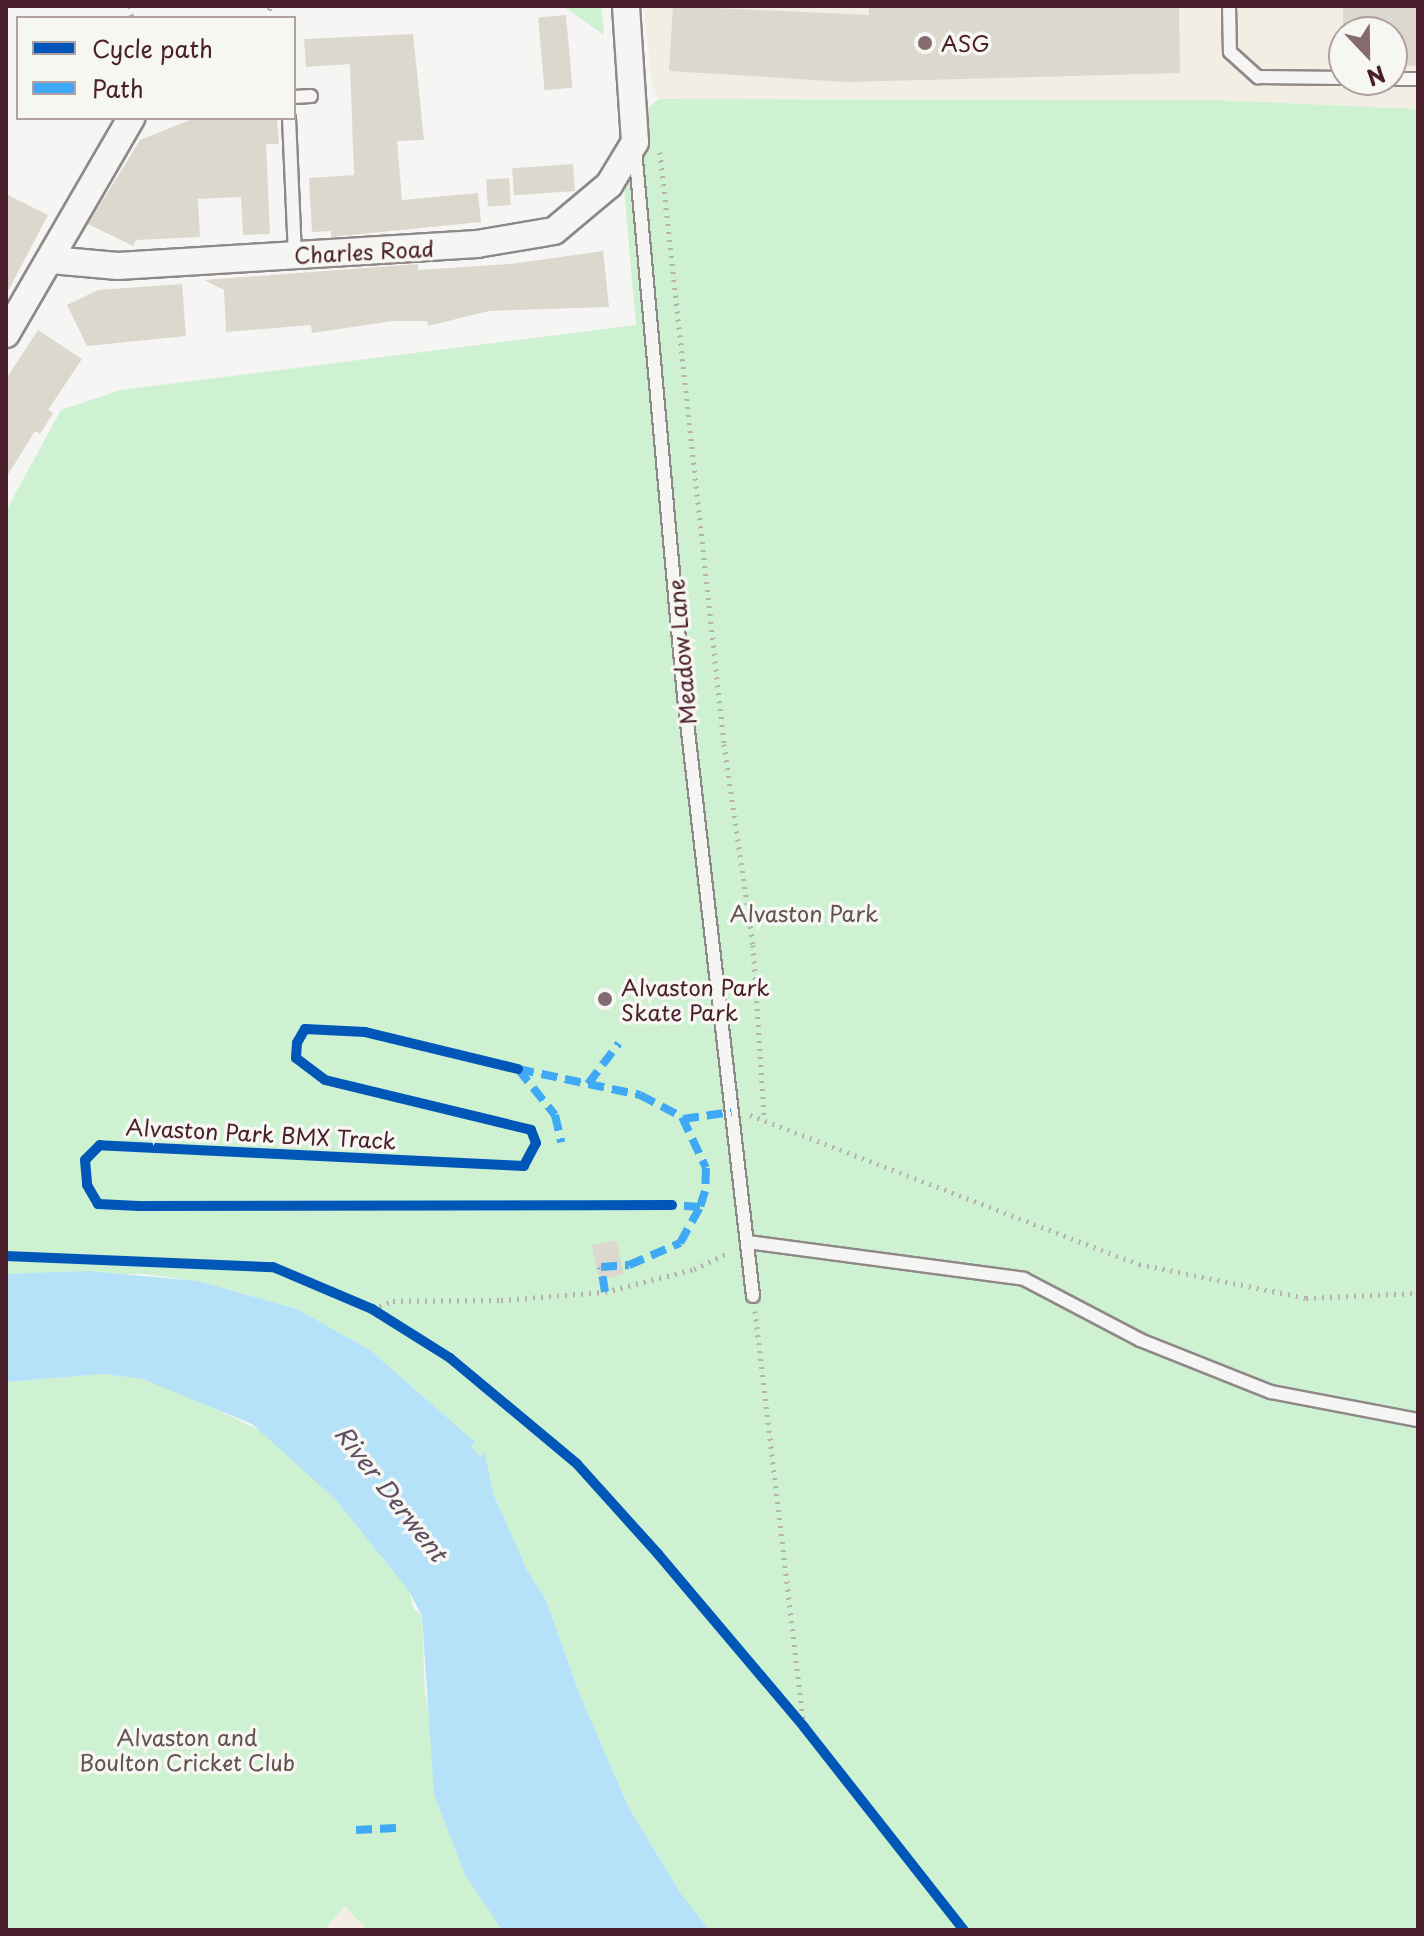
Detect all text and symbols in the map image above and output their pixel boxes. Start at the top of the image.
legend [16,16,296,120]
north arrow [1328,16,1408,96]
text: Cycle path [92,30,213,66]
place label: ASG [941,30,990,56]
marker: ASG [916,34,934,52]
text: N [1362,58,1391,95]
text: Path [92,70,144,106]
street label: Charles Road [293,234,435,268]
street label: Meadow Lane [661,578,701,726]
park label: Alvaston Park [729,900,879,926]
place label: Alvaston Park Skate Park [621,973,770,1024]
marker: Alvaston Park Skate Park [596,990,614,1008]
street label: Alvaston Park BMX Track [124,1113,398,1153]
water label: River Derwent [329,1419,453,1567]
park label: Alvaston and Boulton Cricket Club [77,1723,297,1774]

